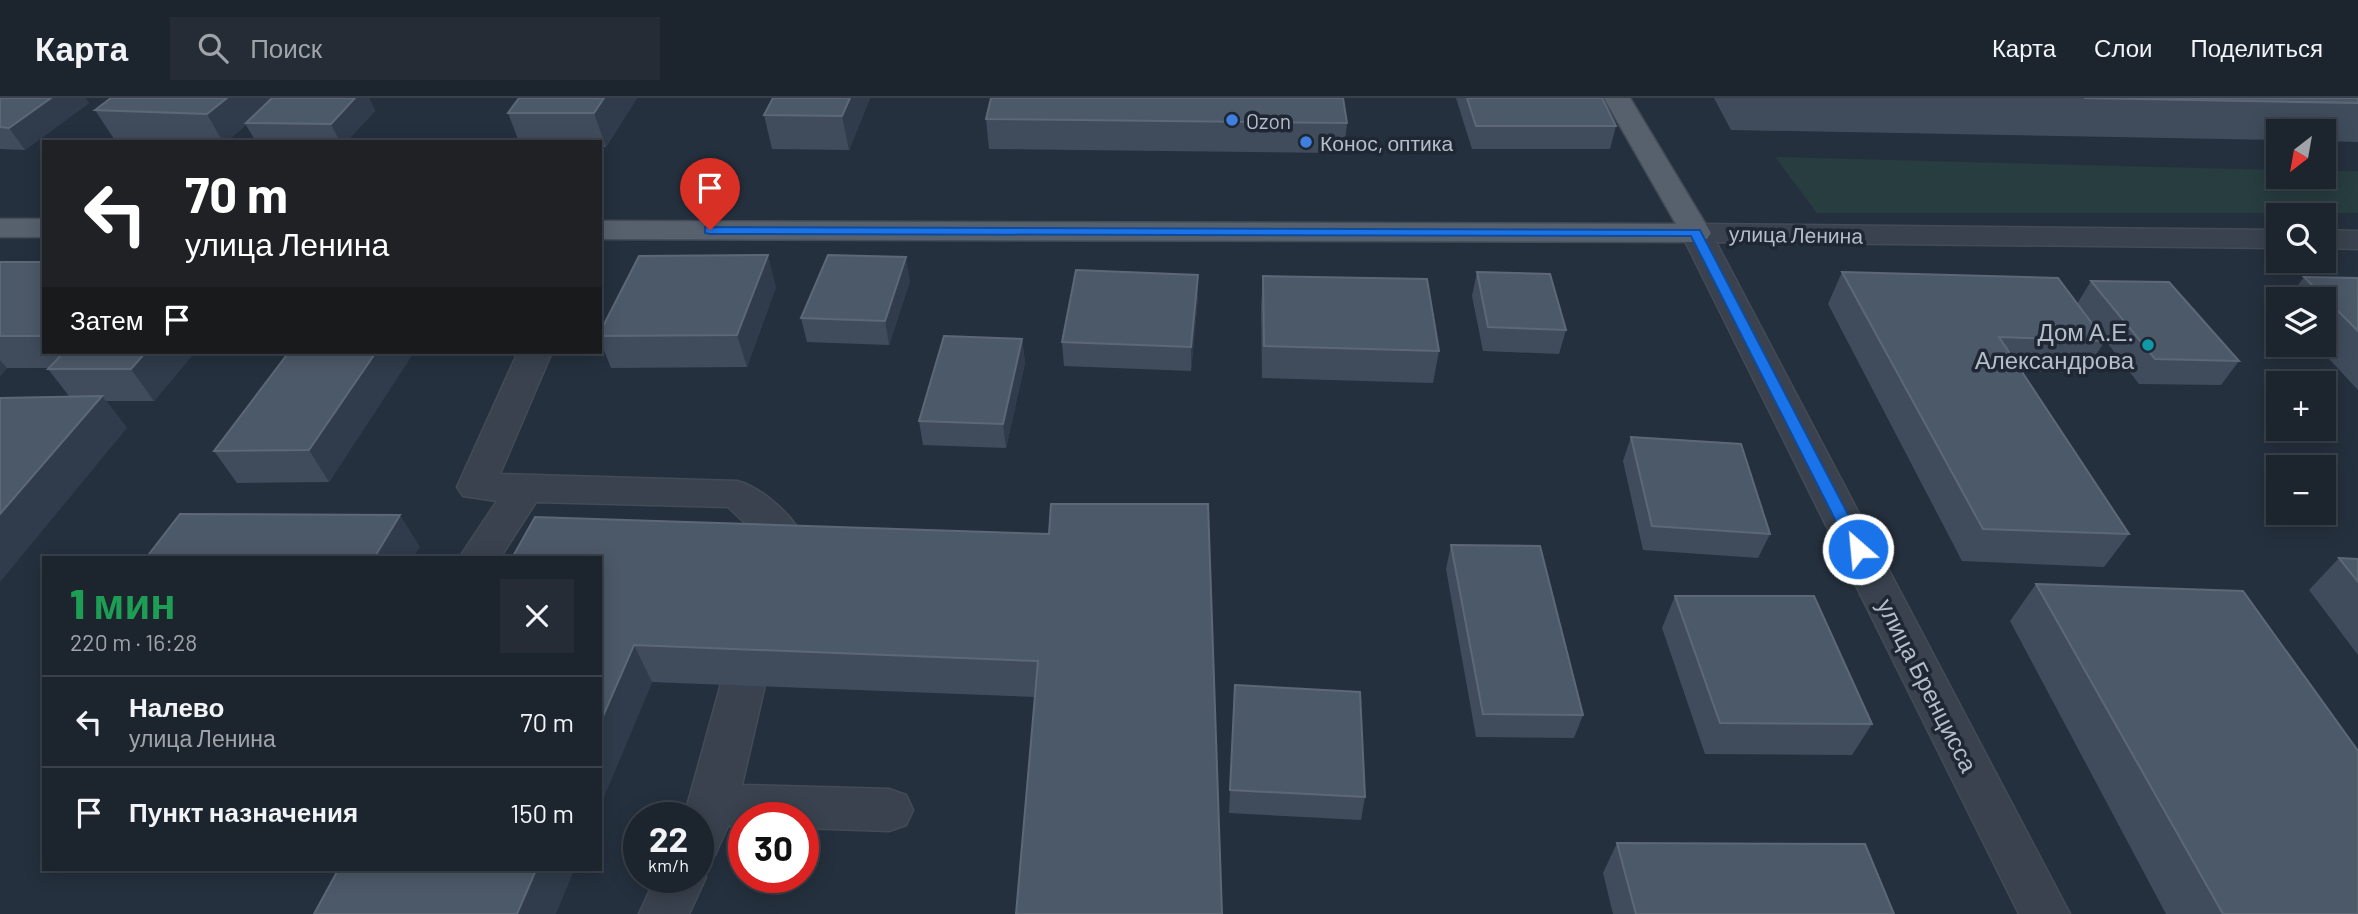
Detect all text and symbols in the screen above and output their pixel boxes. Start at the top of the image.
search box [170,17,660,80]
text: Карта [35,28,128,68]
icon: search [194,29,232,67]
text: Поиск [250,32,322,63]
text: Карта [1992,33,2056,62]
text: Слои [2094,33,2152,62]
text: Поделиться [2190,33,2323,62]
place label: Ozon [1246,108,1291,133]
marker: Ozon [1224,112,1240,128]
north arrow [2266,119,2336,189]
map controls [2266,119,2336,525]
place label: Конос, оптика [1320,130,1453,155]
marker: Конос, оптика [1298,134,1314,150]
pin [680,158,740,230]
text: 70 m [185,164,288,223]
icon: left [70,168,161,259]
icon: arrive [691,169,729,207]
button: search [2266,203,2336,273]
street label: улица Ленина [1729,220,1864,248]
text: улица Ленина [185,224,389,262]
button: layers [2266,287,2336,357]
icon: arrive [158,301,196,339]
text: Затем [70,304,144,335]
place label: Дом А.Е. Александрова [1975,317,2135,374]
marker: Дом А.Е. Александрова [2140,337,2156,353]
button: + [2266,371,2336,441]
button: − [2266,455,2336,525]
position arrow [1821,512,1895,586]
text: 1 мин [70,577,176,627]
button: close [500,579,574,653]
street label: улица Бренцисса [1872,593,1985,777]
text: 220 m · 16:28 [70,628,197,656]
text: Налево [129,691,224,722]
icon: left [70,703,108,741]
text: 70 m [520,706,574,737]
text: улица Ленина [129,724,276,752]
icon: arrive [70,794,108,832]
text: Пункт назначения [129,796,358,827]
text: 150 m [510,797,574,828]
speed limit sign: 30 [728,802,819,893]
text: 22 [649,817,688,859]
text: km/h [648,854,689,876]

